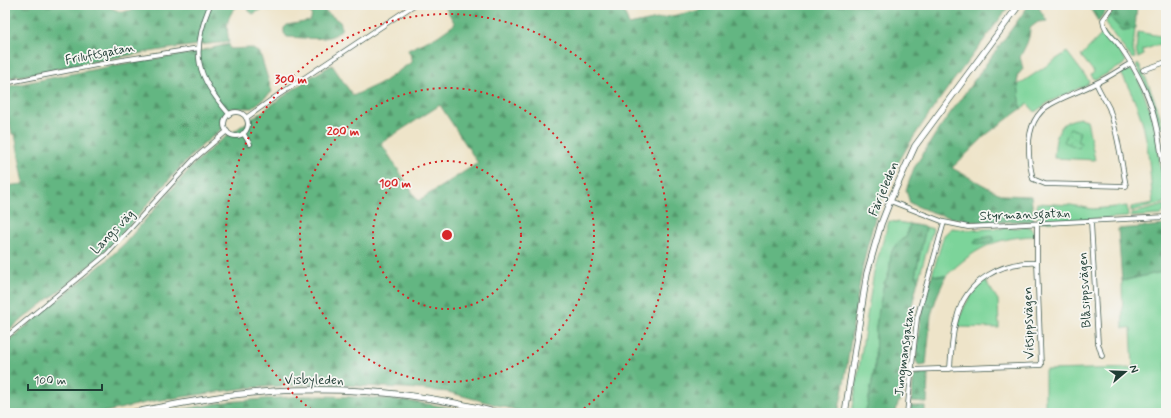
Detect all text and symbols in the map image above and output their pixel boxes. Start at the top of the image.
street label: Friluftsgatan [64,39,136,69]
text: 300 m [275,72,308,88]
text: 200 m [327,124,360,140]
street label: Färjeleden [865,159,903,219]
text: 100 m [379,176,412,192]
street label: Styrmansgatan [979,205,1071,227]
street label: Langs väg [87,206,139,259]
centre of rings [440,228,454,242]
street label: Blåsippsvägen [1075,252,1095,328]
street label: Vitsippsvägen [1019,287,1039,359]
street label: Jungmansgatan [891,305,920,397]
north arrow [1105,352,1145,392]
text: N [1126,363,1141,375]
scale bar [28,366,102,392]
street label: Visbyleden [284,372,344,389]
text: 100 m [34,373,66,389]

